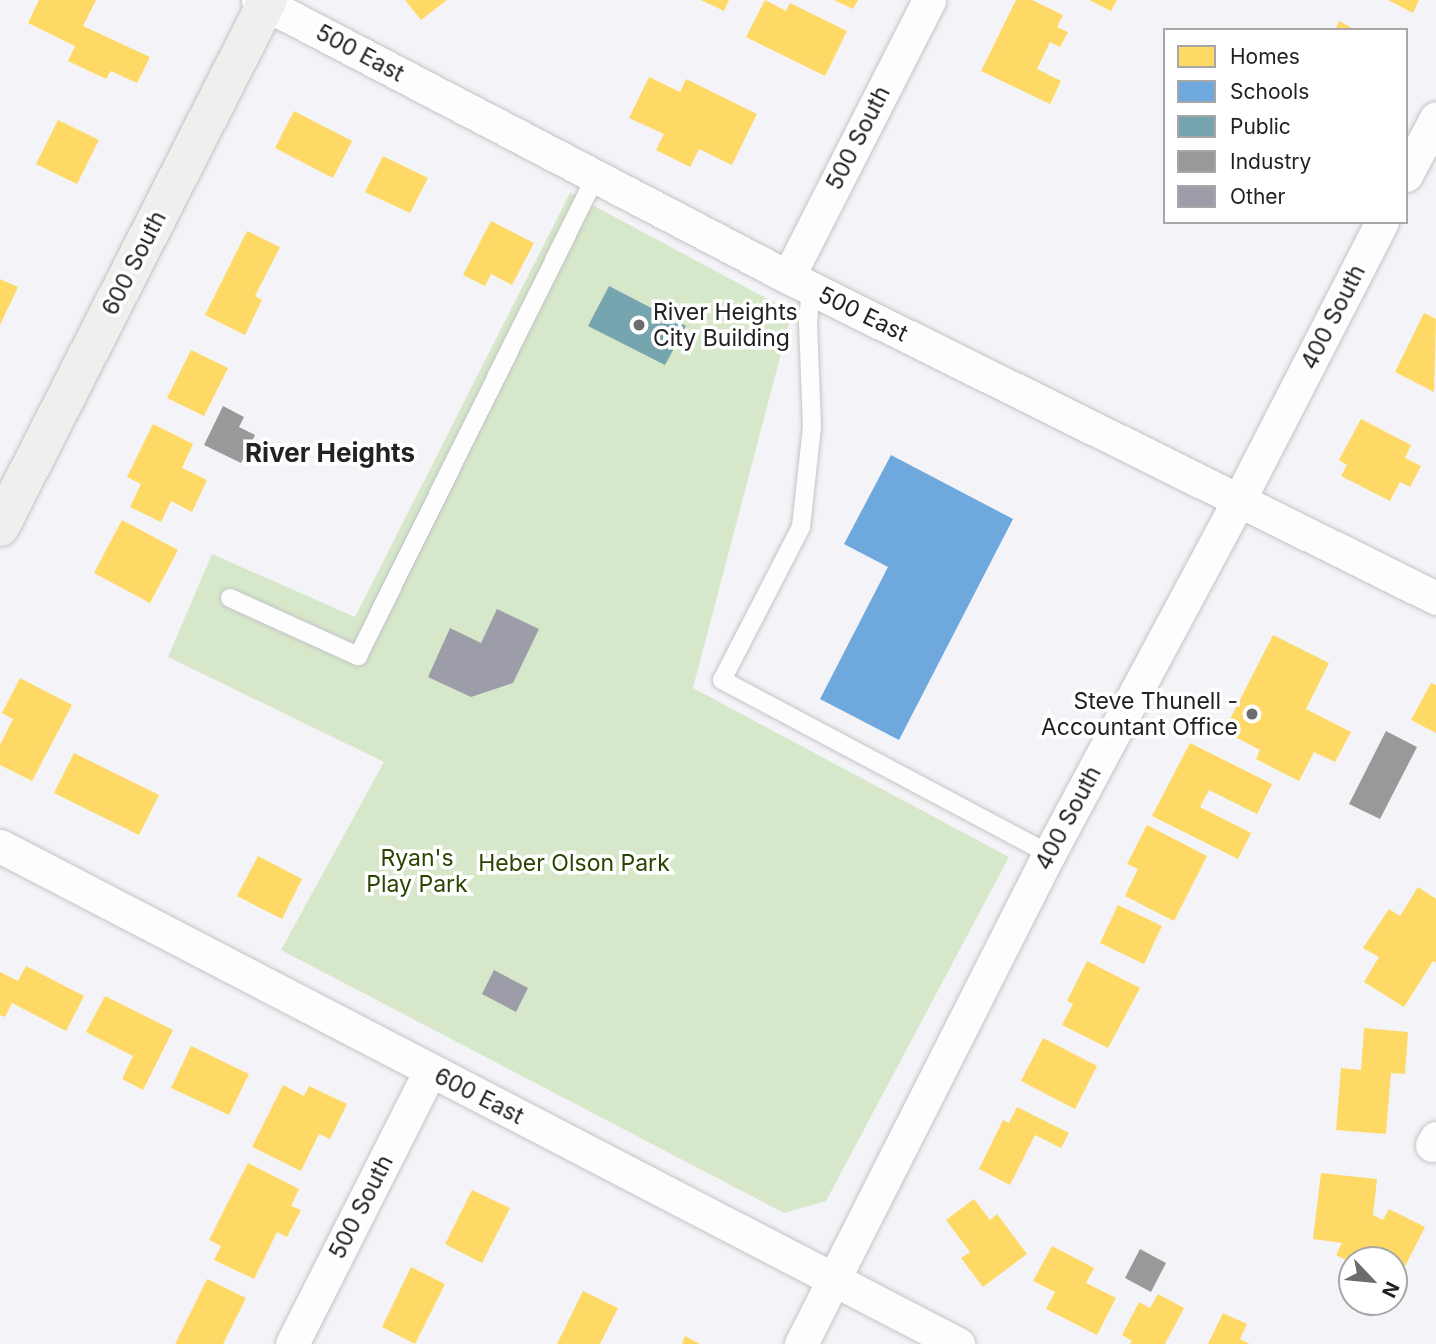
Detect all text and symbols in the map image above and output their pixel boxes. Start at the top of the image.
street label: 500 East [311,18,409,88]
legend [1163,28,1408,224]
text: Homes [1230,44,1300,69]
text: Schools [1230,79,1309,104]
street label: 500 South [820,82,896,194]
text: Public [1230,114,1291,139]
text: Industry [1230,149,1311,174]
text: Other [1230,184,1286,209]
street label: 600 South [96,206,172,320]
street label: 400 South [1295,260,1371,374]
street label: 500 East [814,281,912,347]
place label: River Heights City Building [653,298,798,352]
marker: River Heights City Building [631,317,647,333]
district label: River Heights [245,437,415,469]
place label: Steve Thunell - Accountant Office [1041,687,1238,741]
marker: Steve Thunell - Accountant Office [1244,706,1260,722]
street label: 400 South [1029,761,1107,875]
park label: Ryan's Play Park [366,844,468,898]
park label: Heber Olson Park [478,849,670,877]
street label: 600 East [430,1062,528,1130]
street label: 500 South [323,1151,399,1263]
north arrow [1338,1246,1408,1316]
text: N [1377,1278,1404,1301]

